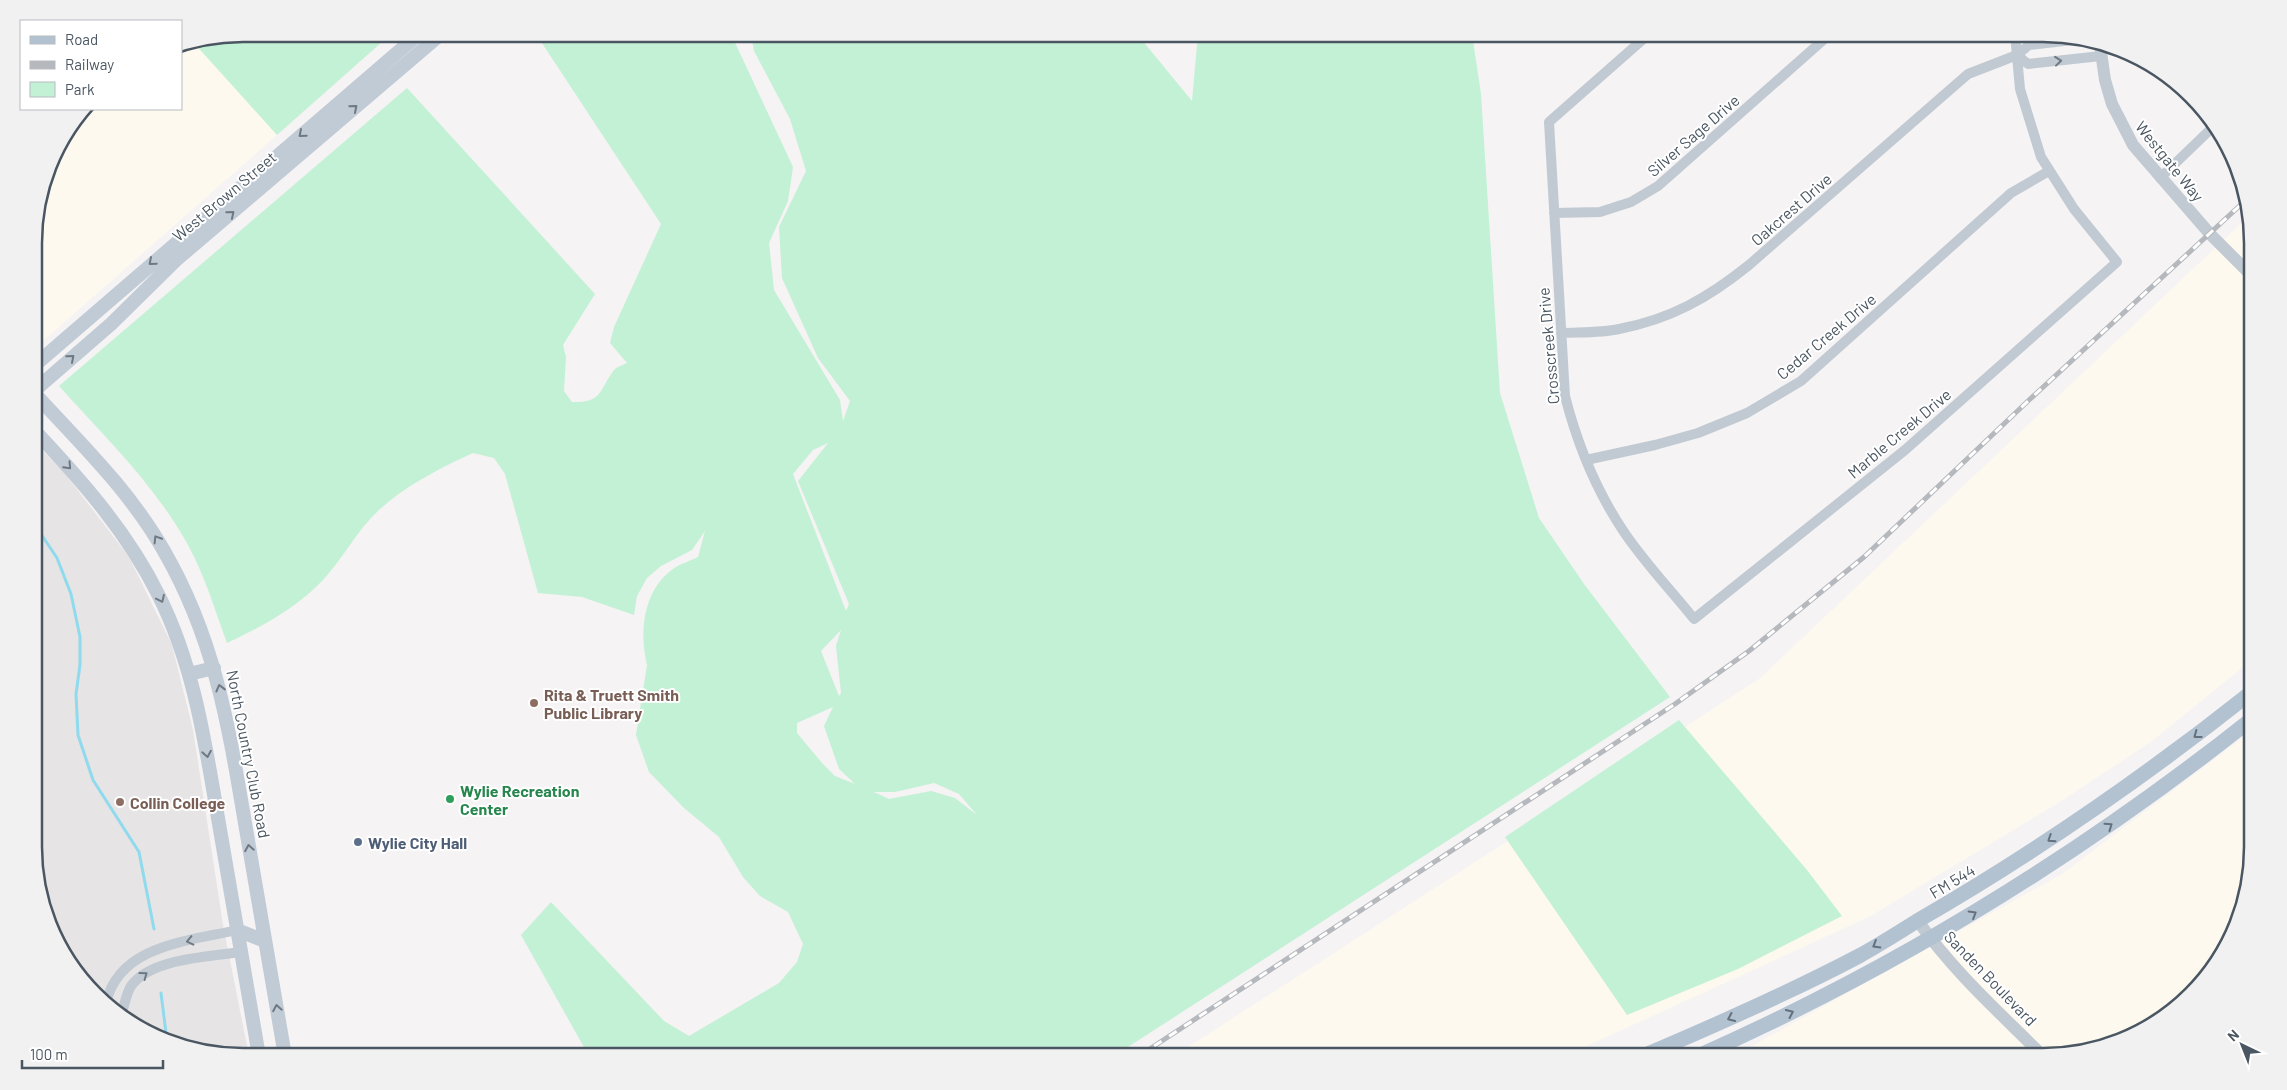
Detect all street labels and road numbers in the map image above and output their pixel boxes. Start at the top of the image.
street label: Silver Sage Drive [1643,90,1743,180]
street label: Westgate Way [2132,117,2209,205]
street label: West Brown Street [168,147,280,245]
street label: Oakcrest Drive [1747,169,1835,249]
street label: Crosscreek Drive [1533,287,1563,405]
street label: Cedar Creek Drive [1773,289,1879,383]
street label: Marble Creek Drive [1843,384,1955,482]
street label: North Country Club Road [223,668,275,840]
street label: FM 544 [1926,860,1978,902]
street label: Sanden Boulevard [1941,927,2041,1029]

